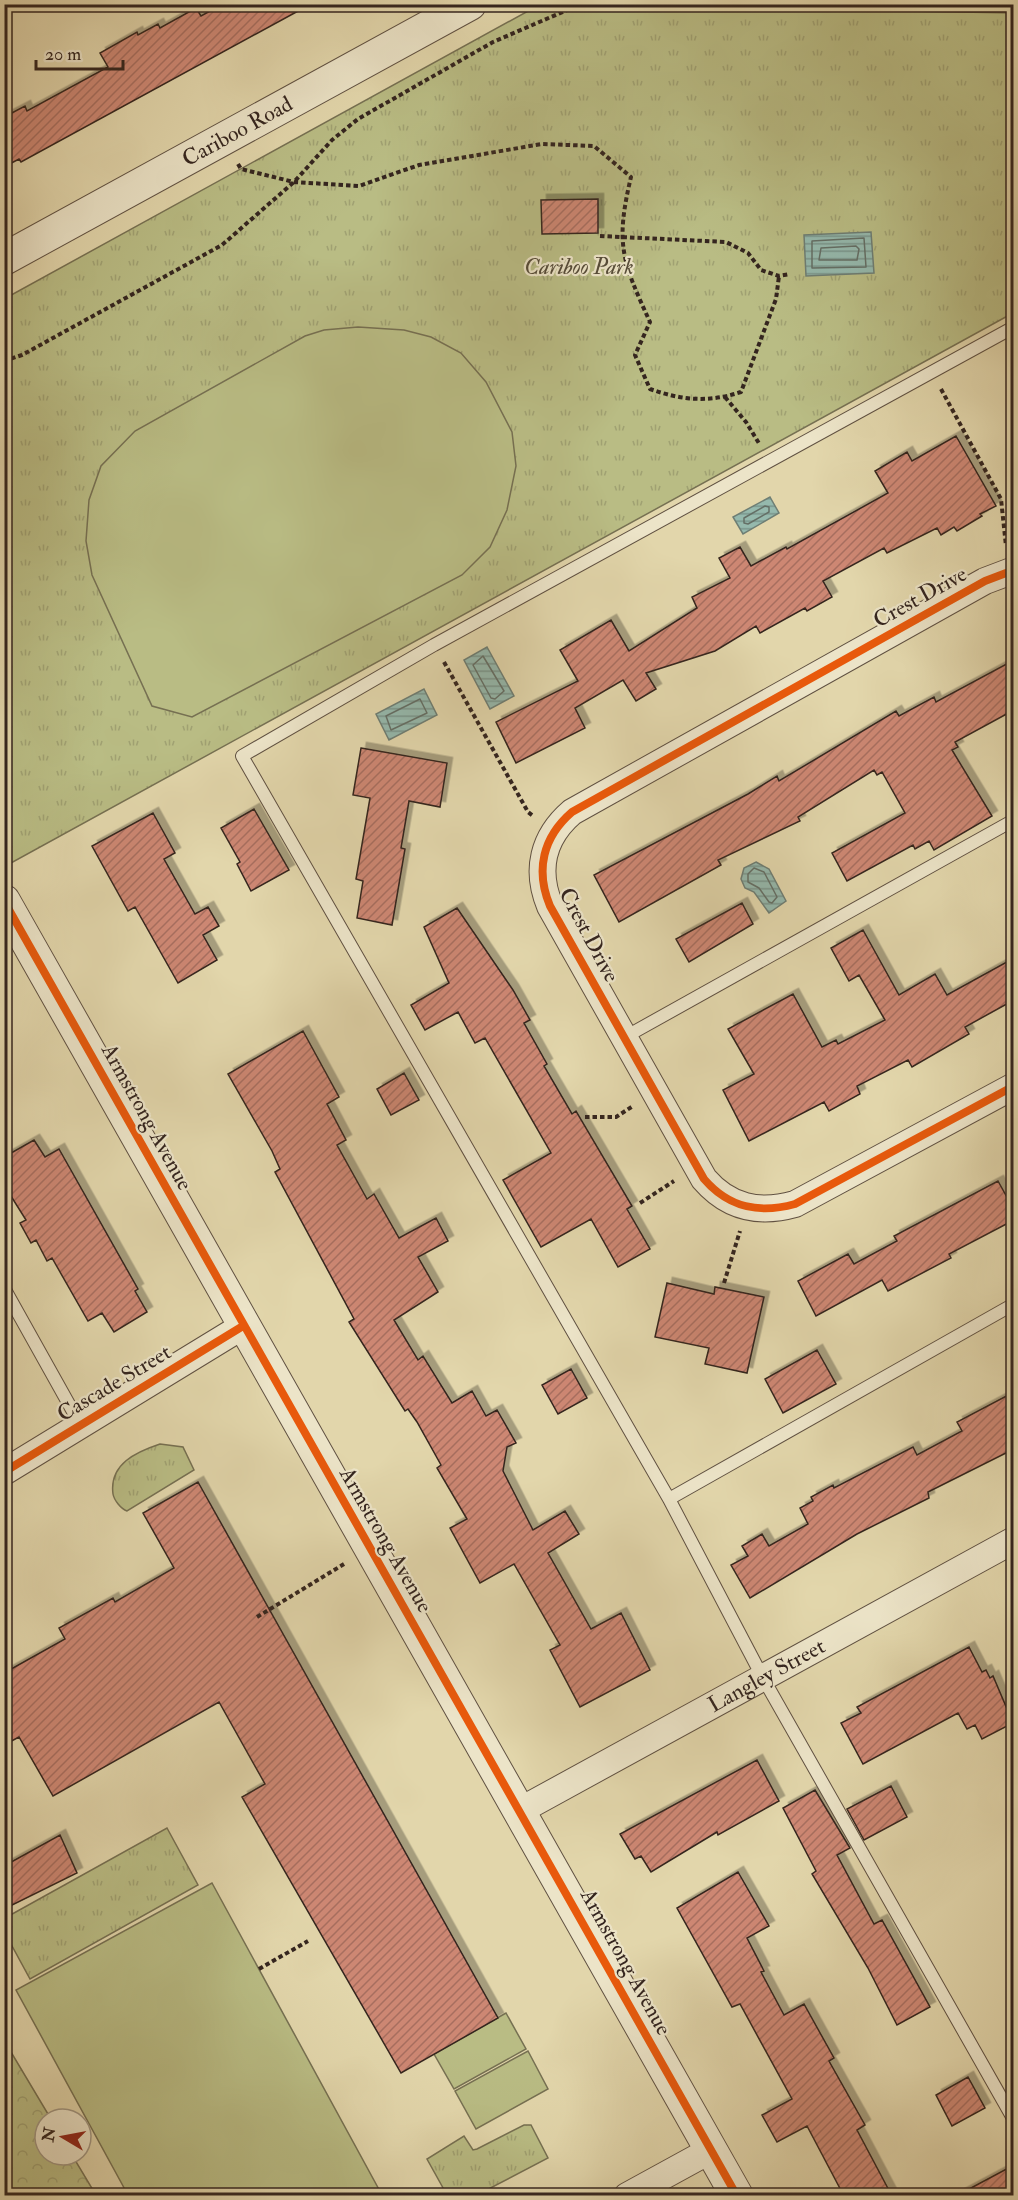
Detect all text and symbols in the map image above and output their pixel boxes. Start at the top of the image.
scale bar [36,33,123,71]
text: 20 m [45,43,81,66]
street label: Cariboo Road [177,90,298,173]
park label: Cariboo Park [524,253,634,281]
street label: Crest Drive [868,560,972,634]
street label: Crest Drive [552,883,626,987]
street label: Armstrong Avenue [95,1038,199,1195]
street label: Cascade Street [52,1338,176,1428]
street label: Armstrong Avenue [333,1461,439,1618]
street label: Langley Street [703,1632,830,1719]
street label: Armstrong Avenue [574,1883,678,2040]
north arrow [33,2107,93,2167]
text: N [38,2125,60,2144]

